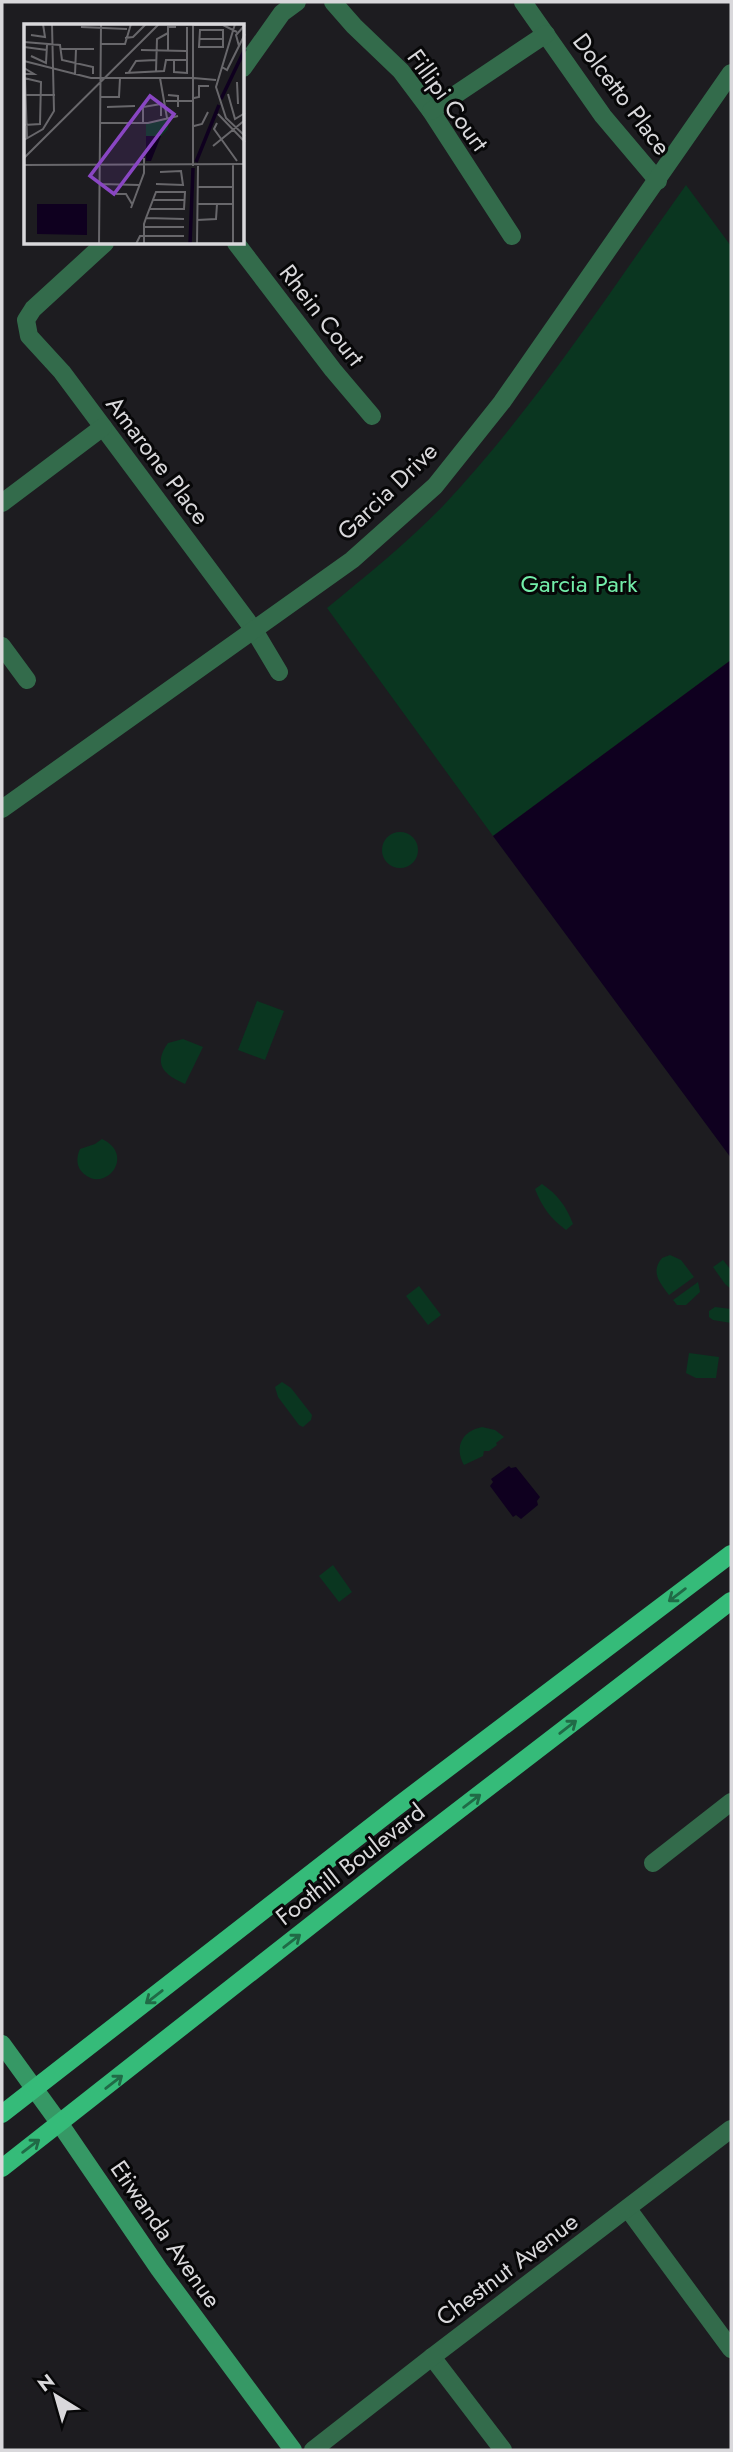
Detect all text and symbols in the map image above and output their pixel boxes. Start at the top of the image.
inset map [24,24,245,245]
street label: Dolcetto Place [564,26,680,162]
street label: Fillipi Court [399,42,497,159]
street label: Rhein Court [271,257,373,373]
street label: Amarone Place [98,388,218,532]
street label: Garcia Drive [329,434,445,548]
park label: Garcia Park [520,566,638,601]
one-way arrow [668,1588,687,1603]
one-way arrow [558,1719,577,1734]
one-way arrow [462,1793,481,1808]
street label: Foothill Boulevard [268,1795,432,1933]
one-way arrow [283,1933,301,1948]
one-way arrow [145,1989,163,2004]
one-way arrow [105,2074,123,2090]
one-way arrow [21,2139,40,2154]
street label: Etiwanda Avenue [102,2153,230,2315]
street label: Chestnut Avenue [429,2204,585,2334]
north arrow [21,2361,91,2431]
text: N [32,2367,60,2398]

